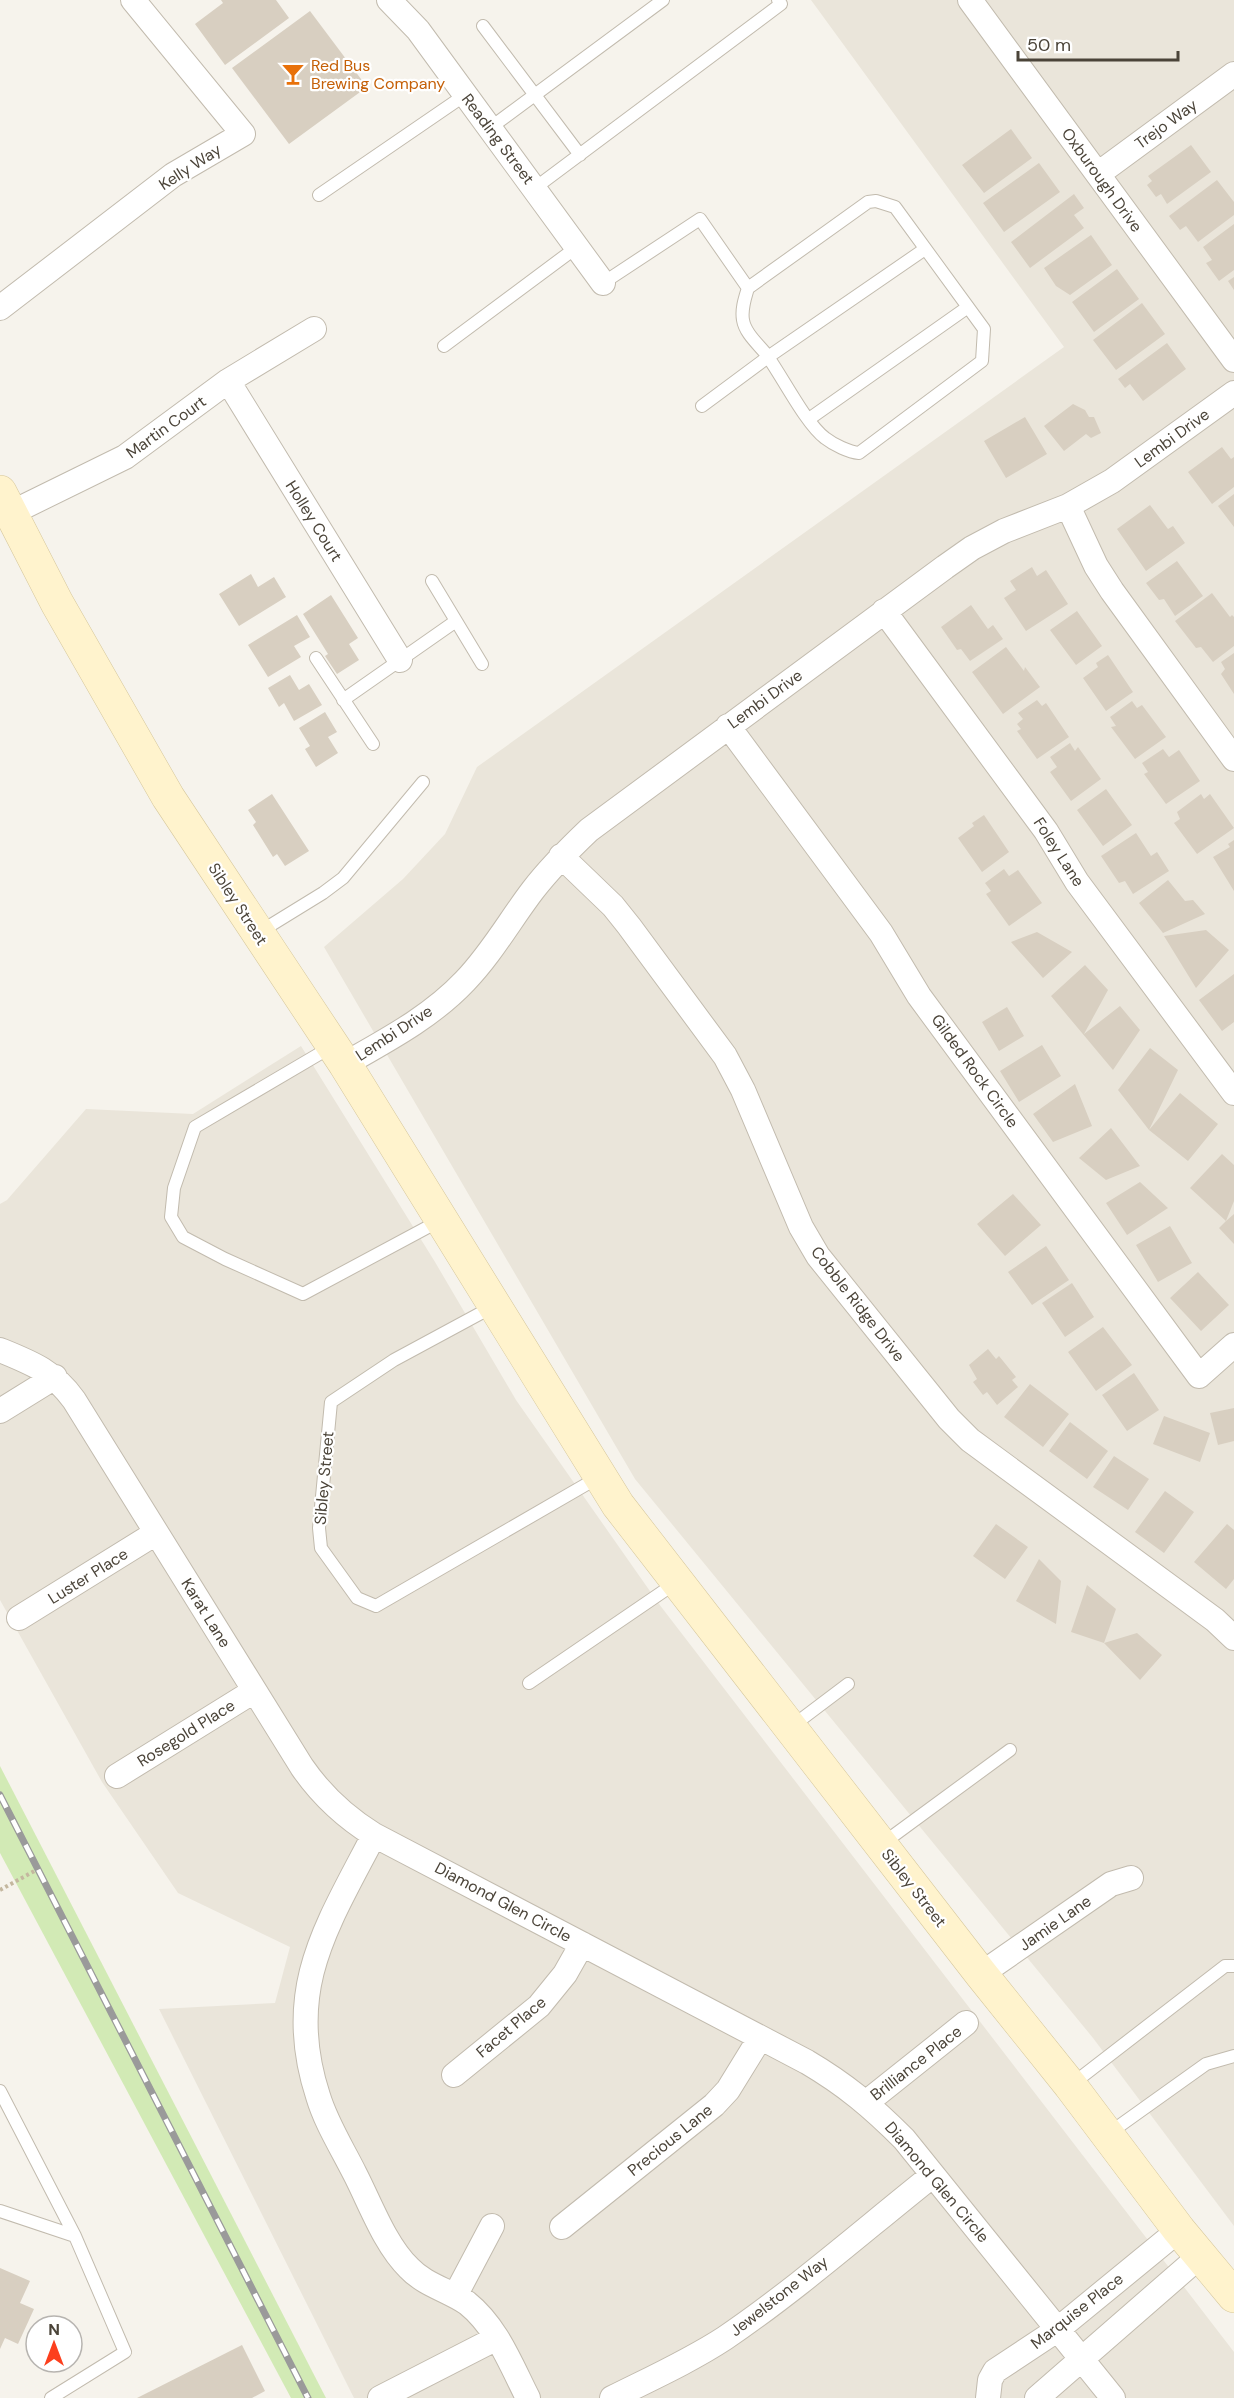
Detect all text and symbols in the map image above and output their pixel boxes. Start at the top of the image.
scale bar [1018,24,1178,62]
text: 50 m [1027,33,1071,57]
place label: Red Bus Brewing Company [311,55,445,94]
bar icon: Red Bus Brewing Company [280,61,306,87]
street label: Reading Street [457,89,539,189]
street label: Trejo Way [1131,94,1202,154]
street label: Oxburough Drive [1057,124,1147,236]
street label: Kelly Way [155,139,225,195]
street label: Martin Court [122,391,210,463]
street label: Lembi Drive [1130,404,1214,472]
street label: Holley Court [281,477,347,565]
street label: Lembi Drive [723,665,807,733]
street label: Foley Lane [1029,813,1089,891]
street label: Sibley Street [204,859,272,949]
street label: Lembi Drive [352,1000,436,1066]
street label: Gilded Rock Circle [927,1010,1023,1132]
street label: Cobble Ridge Drive [806,1242,910,1366]
street label: Sibley Street [309,1430,339,1526]
street label: Luster Place [44,1543,132,1609]
street label: Karat Lane [176,1574,236,1652]
street label: Rosegold Place [133,1695,239,1771]
street label: Sibley Street [877,1845,951,1931]
street label: Diamond Glen Circle [431,1857,575,1947]
street label: Jamie Lane [1015,1890,1095,1956]
street label: Facet Place [472,1992,550,2062]
street label: Brilliance Place [866,2021,966,2105]
street label: Precious Lane [623,2099,717,2181]
street label: Diamond Glen Circle [880,2117,994,2247]
street label: Jewelstone Way [726,2251,832,2341]
street label: Marquise Place [1026,2268,1128,2354]
north arrow [24,2314,84,2374]
text: N [48,2319,60,2340]

